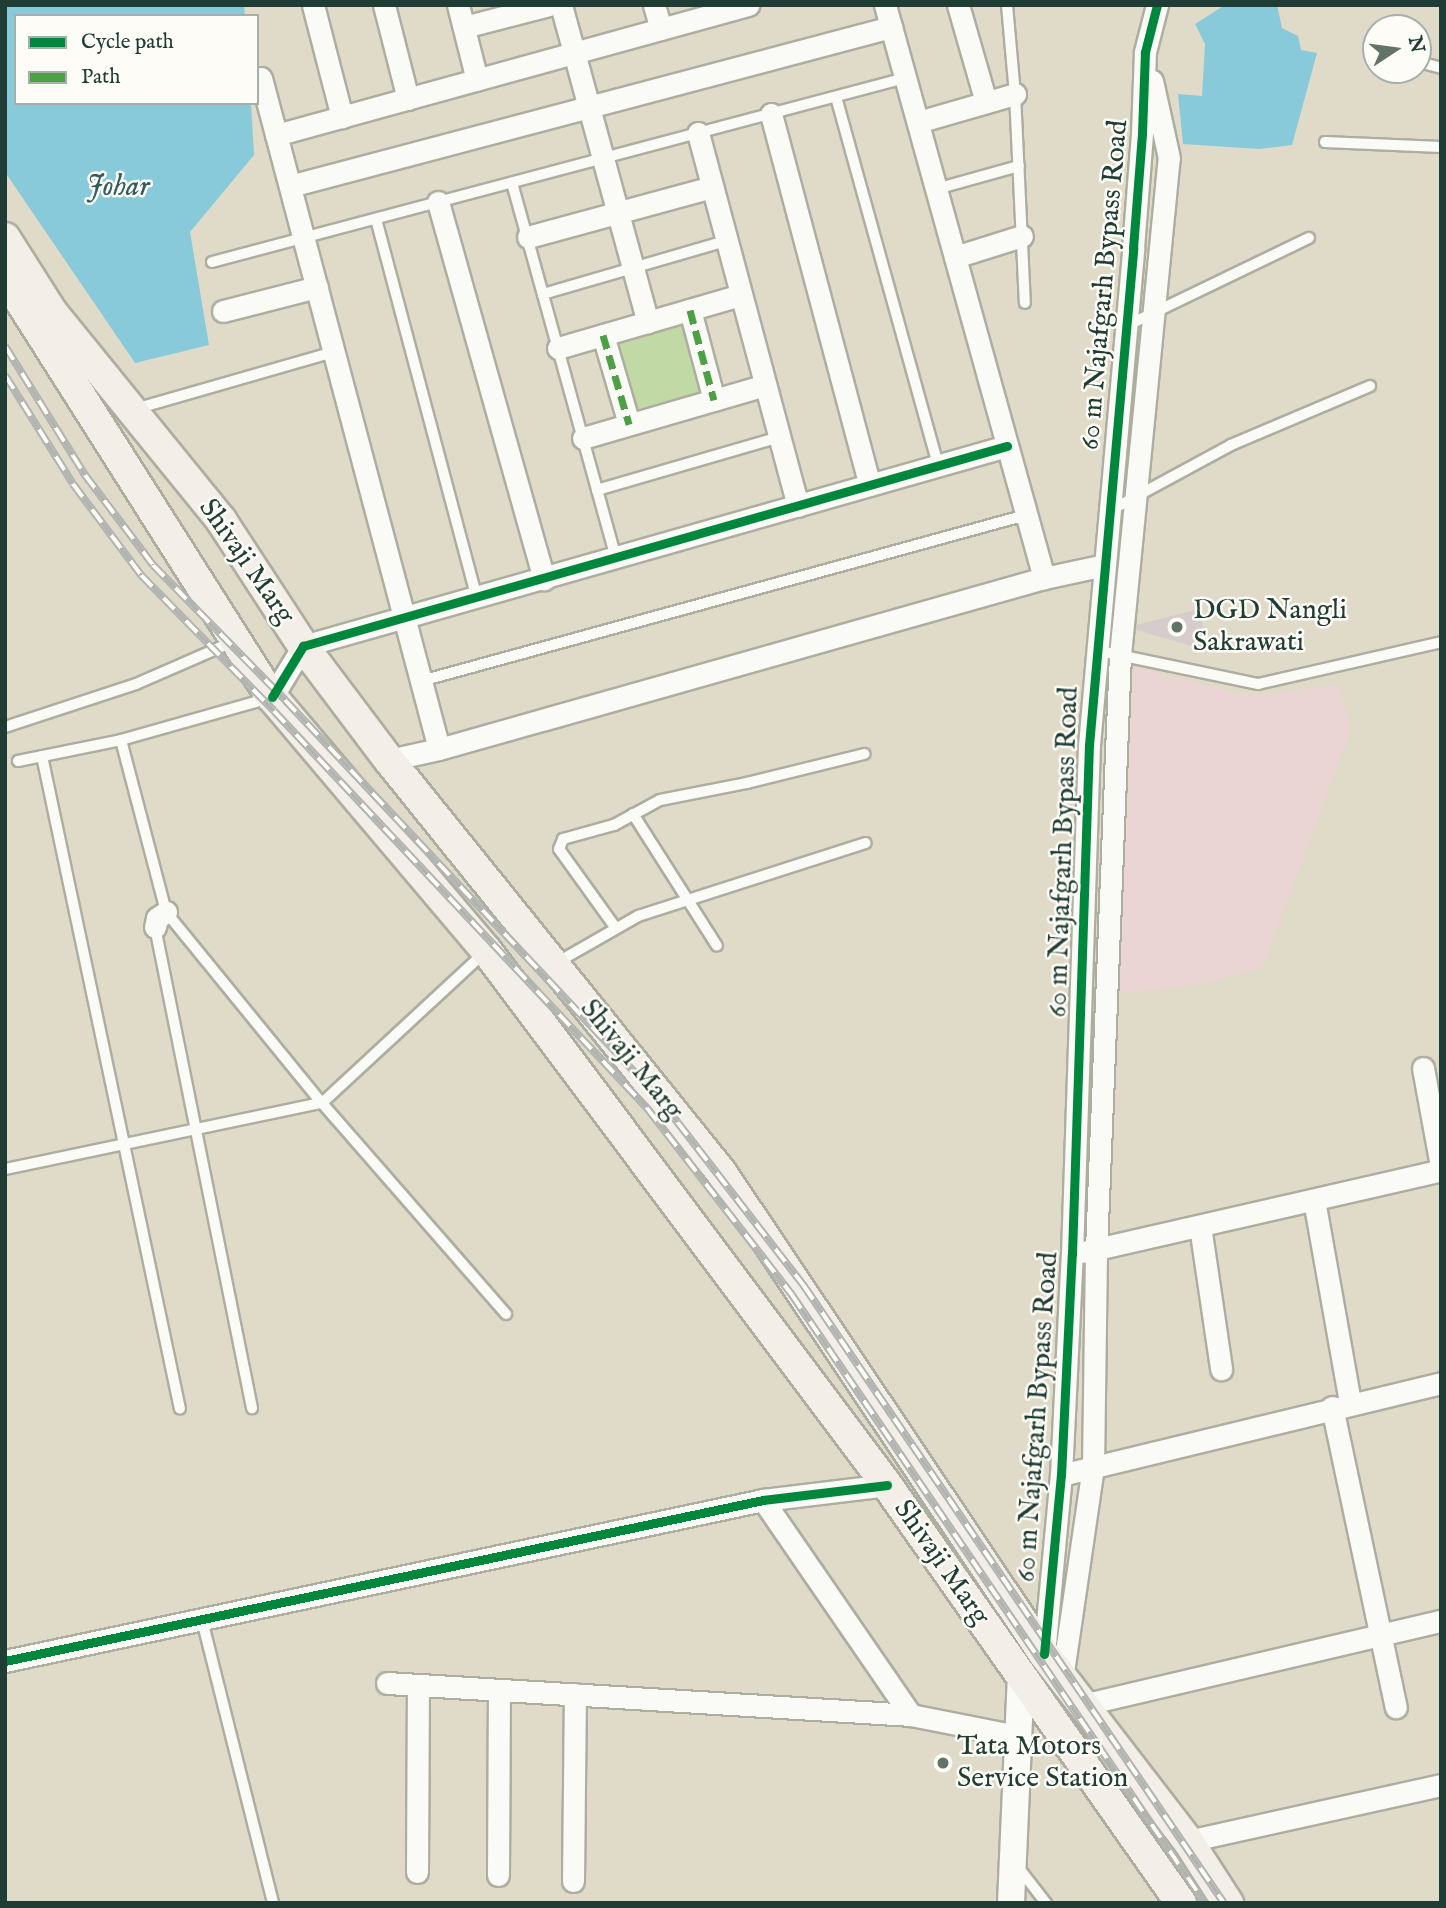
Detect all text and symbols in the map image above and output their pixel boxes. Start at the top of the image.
legend [14,14,259,105]
north arrow [1362,14,1432,84]
text: Cycle path [81,29,174,56]
text: N [1402,34,1429,55]
text: Path [81,64,120,91]
street label: 60 m Najafgarh Bypass Road [1074,119,1136,451]
water label: Johar [86,169,150,205]
street label: Shivaji Marg [191,493,301,631]
place label: DGD Nangli Sakrawati [1193,594,1347,660]
marker: DGD Nangli Sakrawati [1167,617,1187,637]
street label: 60 m Najafgarh Bypass Road [1041,686,1087,1018]
street label: Shivaji Marg [572,993,690,1127]
street label: 60 m Najafgarh Bypass Road [1010,1251,1066,1583]
street label: Shivaji Marg [886,1494,996,1632]
place label: Tata Motors Service Station [957,1730,1128,1796]
marker: Tata Motors Service Station [935,1755,951,1771]

